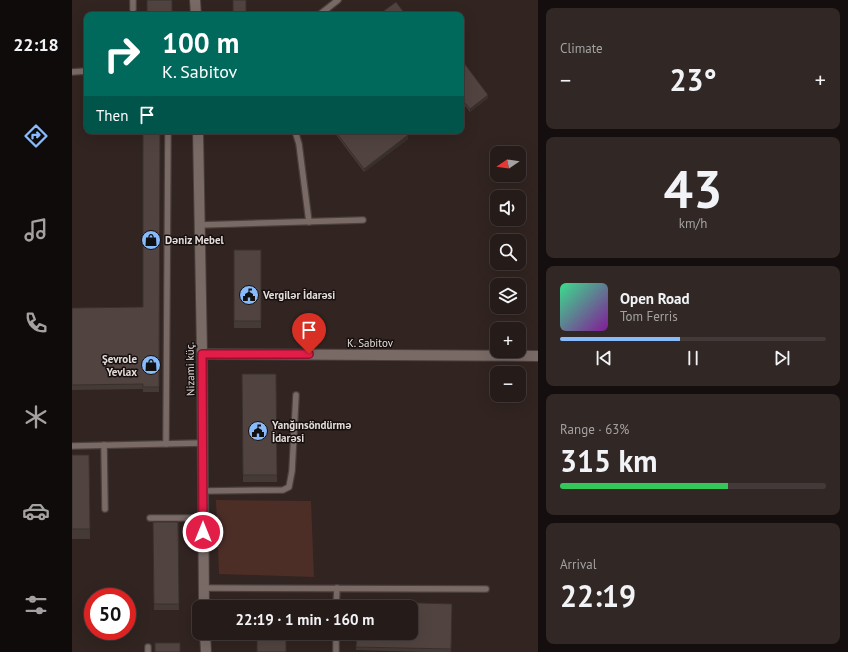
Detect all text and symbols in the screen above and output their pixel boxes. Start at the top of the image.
text: 100 m [162,24,239,61]
icon: right [96,28,148,80]
text: 22:18 [13,33,59,56]
text: Climate [560,40,603,57]
text: K. Sabitov [162,60,237,83]
text: 23° [669,60,717,99]
text: − [560,66,571,94]
text: + [815,66,826,94]
icon: arrive [136,104,158,126]
text: Then [96,106,128,125]
icon: directions [22,122,50,150]
north arrow [490,146,526,182]
map controls [490,146,526,402]
text: 43 [664,155,722,222]
button: sound [490,190,526,226]
text: km/h [679,215,707,232]
icon: music [22,216,50,244]
shop icon: Dəniz Mebel [140,229,162,251]
place label: Dəniz Mebel [165,233,225,247]
button: search [490,234,526,270]
button: layers [490,278,526,314]
public building icon: Vergilər İdarəsi [238,284,260,306]
place label: Vergilər İdarəsi [262,288,335,302]
text: Open Road [620,289,690,308]
text: Tom Ferris [620,308,678,325]
icon: phone [22,309,50,337]
pin [292,313,326,354]
icon: arrive [298,319,320,341]
button: + [490,322,526,358]
street label: K. Sabitov [347,336,394,350]
street label: Nizami küç. [183,342,197,396]
icon: previous [593,347,615,369]
icon: pause [682,347,704,369]
icon: next [771,347,793,369]
place label: Şevrole Yevlax [102,352,137,379]
shop icon: Şevrole Yevlax [140,354,162,376]
button: − [490,366,526,402]
icon: climate [22,403,50,431]
place label: Yanğınsöndürmə İdarəsi [271,418,351,445]
public building icon: Yanğınsöndürmə İdarəsi [247,420,269,442]
text: Range · 63% [560,421,629,438]
text: 315 km [560,441,658,480]
icon: car [22,497,50,525]
position arrow [182,511,224,553]
text: Arrival [560,556,596,573]
text: 22:19 [560,576,636,615]
speed limit sign: 50 [84,588,136,640]
icon: filters [22,591,50,619]
text: 22:19 · 1 min · 160 m [236,610,374,629]

